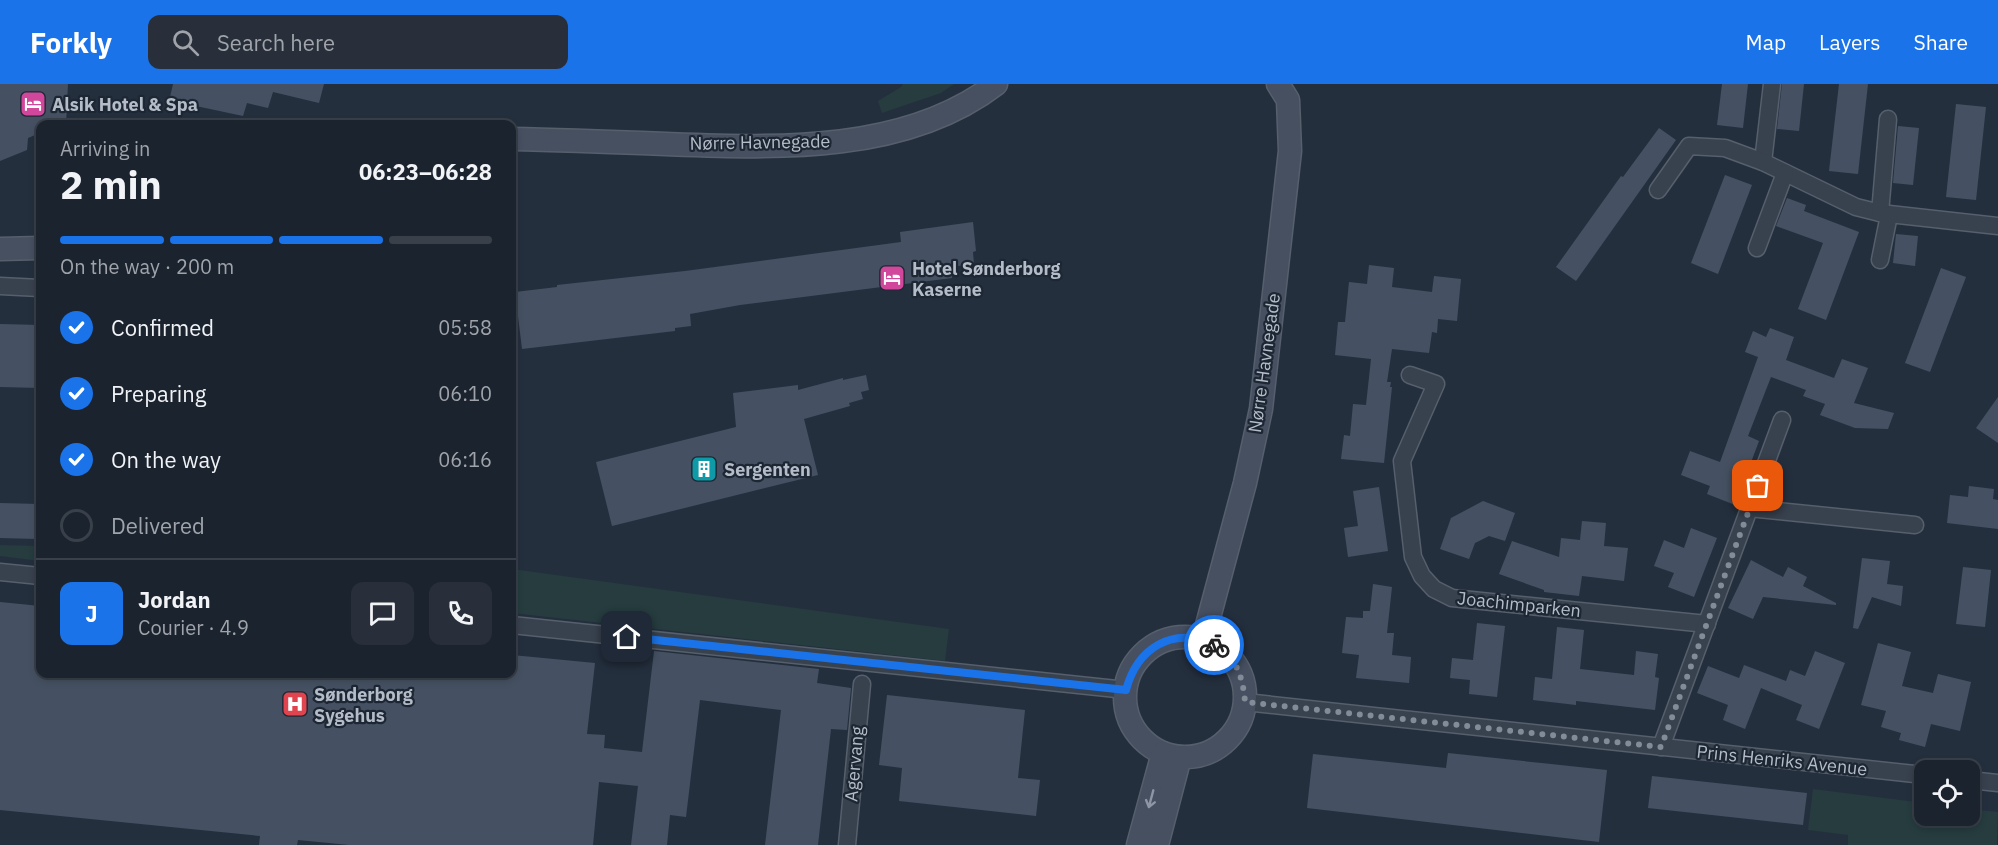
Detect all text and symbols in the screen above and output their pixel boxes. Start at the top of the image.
search box [148,15,568,69]
text: Forkly [30,24,112,61]
icon: search [169,26,202,59]
text: Search here [217,28,335,57]
text: Map [1746,28,1786,56]
text: Layers [1819,28,1881,56]
text: Share [1914,28,1968,56]
hotel icon: Alsik Hotel & Spa [18,89,48,119]
place label: Alsik Hotel & Spa [52,93,198,116]
street label: Nørre Havnegade [689,129,831,155]
text: Arriving in [60,135,150,162]
text: 06:23–06:28 [359,157,492,186]
text: 2 min [60,159,162,210]
text: On the way · 200 m [60,253,234,280]
place label: Hotel Sønderborg Kaserne [912,257,1060,301]
hotel icon: Hotel Sønderborg Kaserne [877,263,907,293]
street label: Nørre Havnegade [1243,292,1285,434]
icon: check [60,311,93,344]
text: Confirmed [111,313,214,342]
text: 05:58 [438,314,492,341]
icon: check [60,377,93,410]
text: Preparing [111,379,206,408]
text: 06:10 [438,380,492,407]
icon: check [60,443,93,476]
text: On the way [111,445,221,474]
text: 06:16 [438,446,492,473]
building icon: Sergenten [689,454,719,484]
place label: Sergenten [724,458,811,481]
pin [1732,460,1783,511]
icon: bag [1741,469,1774,502]
text: Delivered [111,511,205,540]
button: chat [351,582,414,645]
button: phone [429,582,492,645]
text: Jordan [138,585,211,614]
street label: Joachimparken [1456,586,1582,622]
text: J [85,599,98,628]
pin [601,611,652,662]
text: Courier · 4.9 [138,614,249,641]
courier [1184,615,1244,675]
icon: home [610,620,643,653]
icon: bike [1198,629,1231,662]
place label: Sønderborg Sygehus [314,683,413,727]
hospital icon: Sønderborg Sygehus [280,689,310,719]
street label: Agervang [839,725,869,803]
street label: Prins Henriks Avenue [1696,740,1869,780]
map controls [1914,760,1980,826]
button: locate [1914,760,1980,826]
one-way arrow [1144,789,1156,808]

